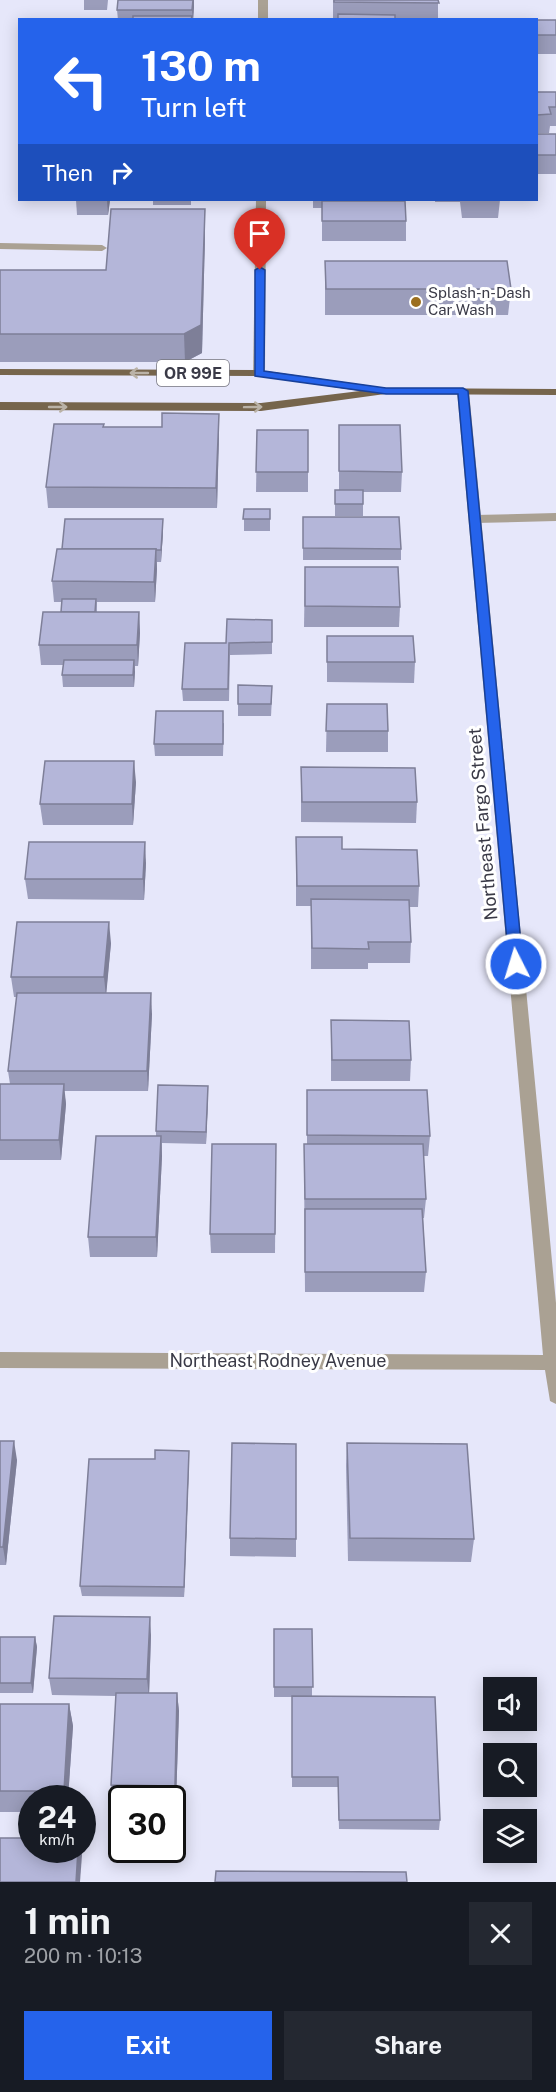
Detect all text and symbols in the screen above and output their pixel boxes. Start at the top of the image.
text: 130 m [141,41,261,90]
icon: left [42,42,120,120]
text: Turn left [141,91,247,123]
icon: right [105,156,138,189]
text: Then [42,160,93,186]
pin [234,208,285,270]
icon: arrive [243,217,276,250]
place label: Splash-n-Dash Car Wash [428,284,531,318]
marker: Splash-n-Dash Car Wash [409,295,423,309]
road number: OR 99E [157,360,229,386]
one-way arrow [130,367,150,379]
one-way arrow [48,401,68,413]
one-way arrow [243,401,263,413]
street label: Northeast Fargo Street [464,727,501,921]
position arrow [484,932,548,996]
street label: Northeast Rodney Avenue [169,1350,387,1371]
map controls [483,1677,537,1863]
button: sound [483,1677,537,1731]
button: search [483,1743,537,1797]
speed limit sign: 30 [108,1785,186,1863]
text: 24 [38,1799,76,1835]
button: layers [483,1809,537,1863]
text: km/h [39,1831,75,1848]
text: 1 min [24,1900,111,1942]
button: close [469,1902,532,1965]
text: 200 m · 10:13 [24,1944,142,1968]
button: Exit [24,2011,272,2080]
button: Share [284,2011,532,2080]

